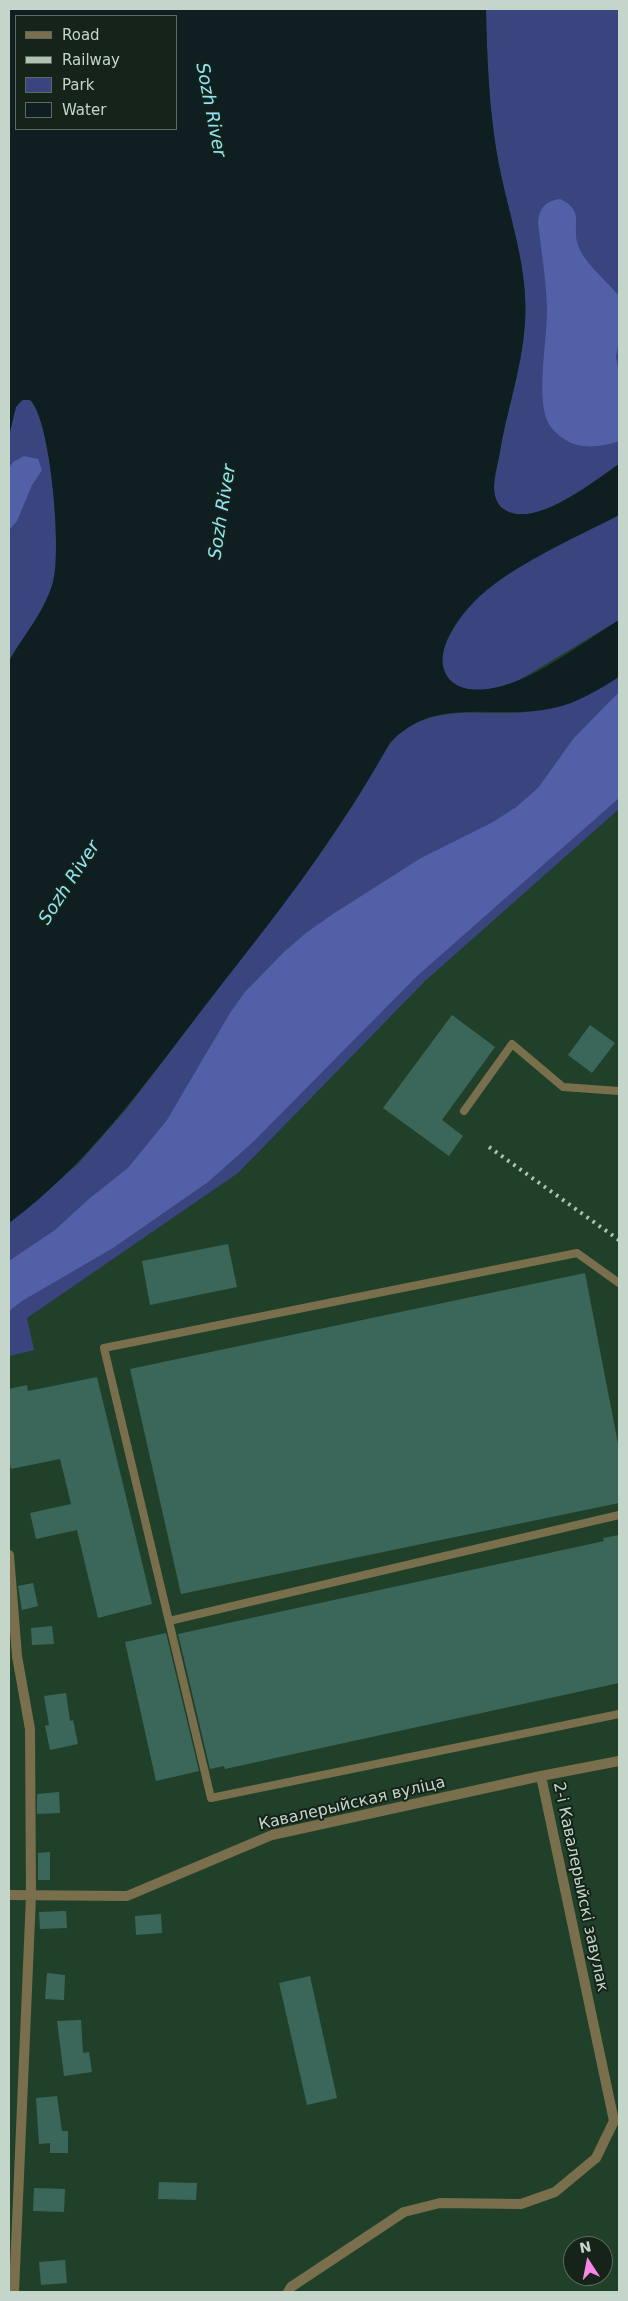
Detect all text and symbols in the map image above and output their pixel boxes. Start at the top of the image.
legend [15,15,178,130]
text: Road [62,26,100,44]
text: Railway [62,51,120,69]
water label: Sozh River [190,61,230,159]
text: Park [62,76,94,94]
text: Water [62,101,106,119]
water label: Sozh River [205,463,241,561]
water label: Sozh River [35,837,105,929]
street label: Кавалерыйская вуліца [257,1773,447,1835]
street label: 2-і Кавалерыйскі завулак [548,1780,612,1994]
north arrow [563,2236,613,2286]
text: N [578,2238,593,2256]

